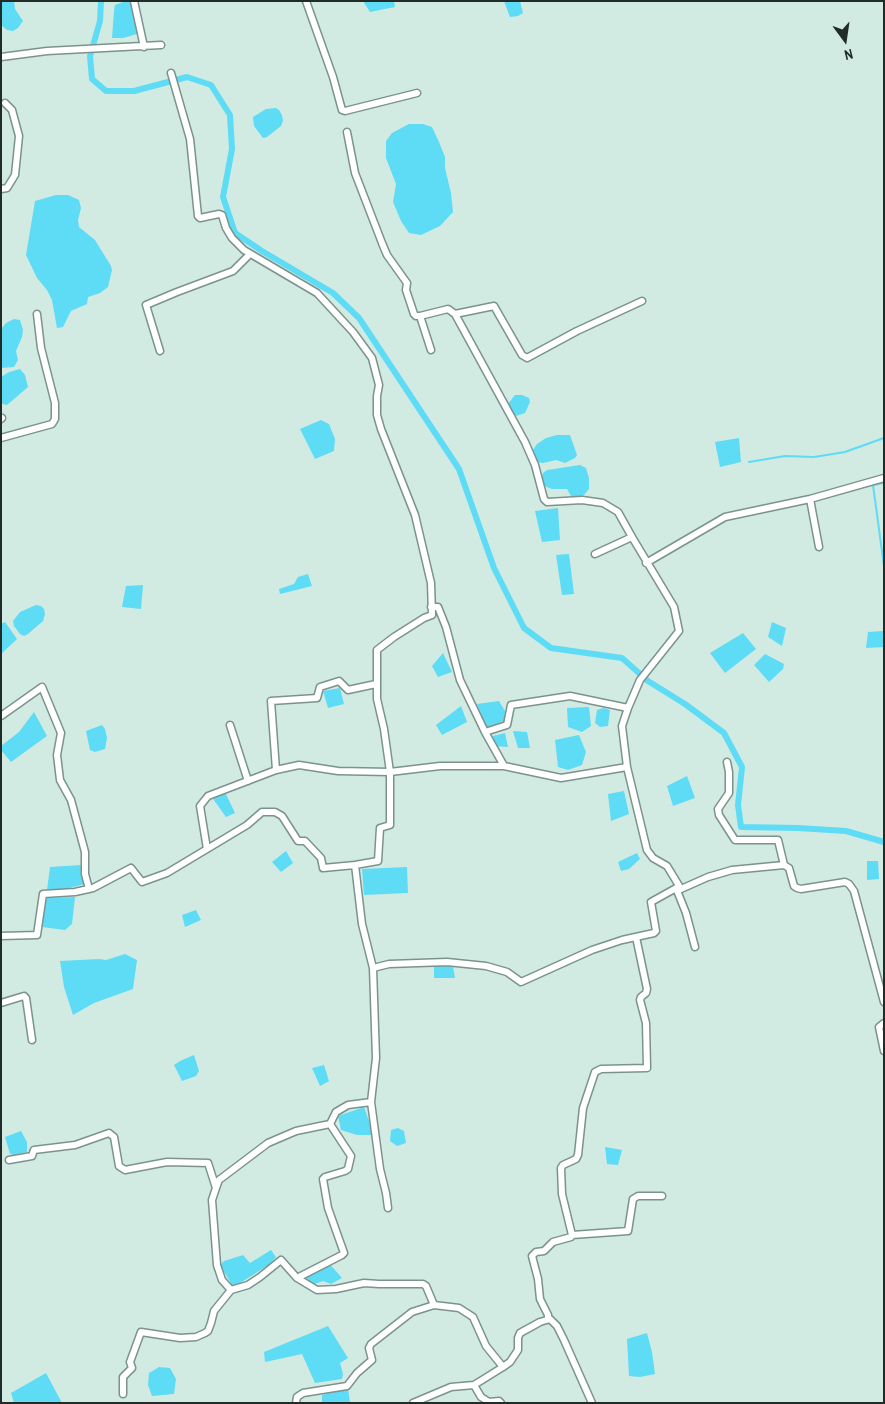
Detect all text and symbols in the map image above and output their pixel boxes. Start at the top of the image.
north arrow [820,15,870,65]
text: N [842,45,855,64]

